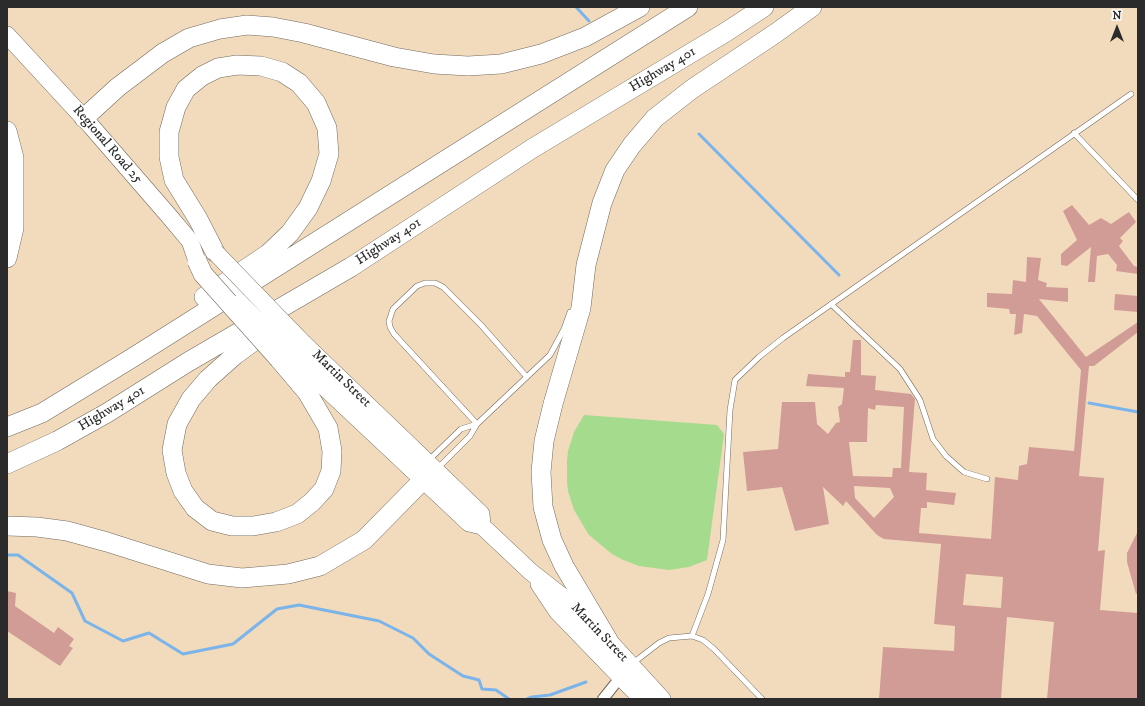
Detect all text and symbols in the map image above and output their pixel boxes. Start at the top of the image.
north arrow [1097,8,1137,48]
text: N [1112,9,1122,23]
street label: Highway 401 [627,44,699,96]
street label: Regional Road 25 [68,102,146,188]
street label: Highway 401 [353,215,425,269]
street label: Martin Street [308,347,374,411]
street label: Highway 401 [76,383,148,435]
street label: Martin Street [567,600,631,666]

